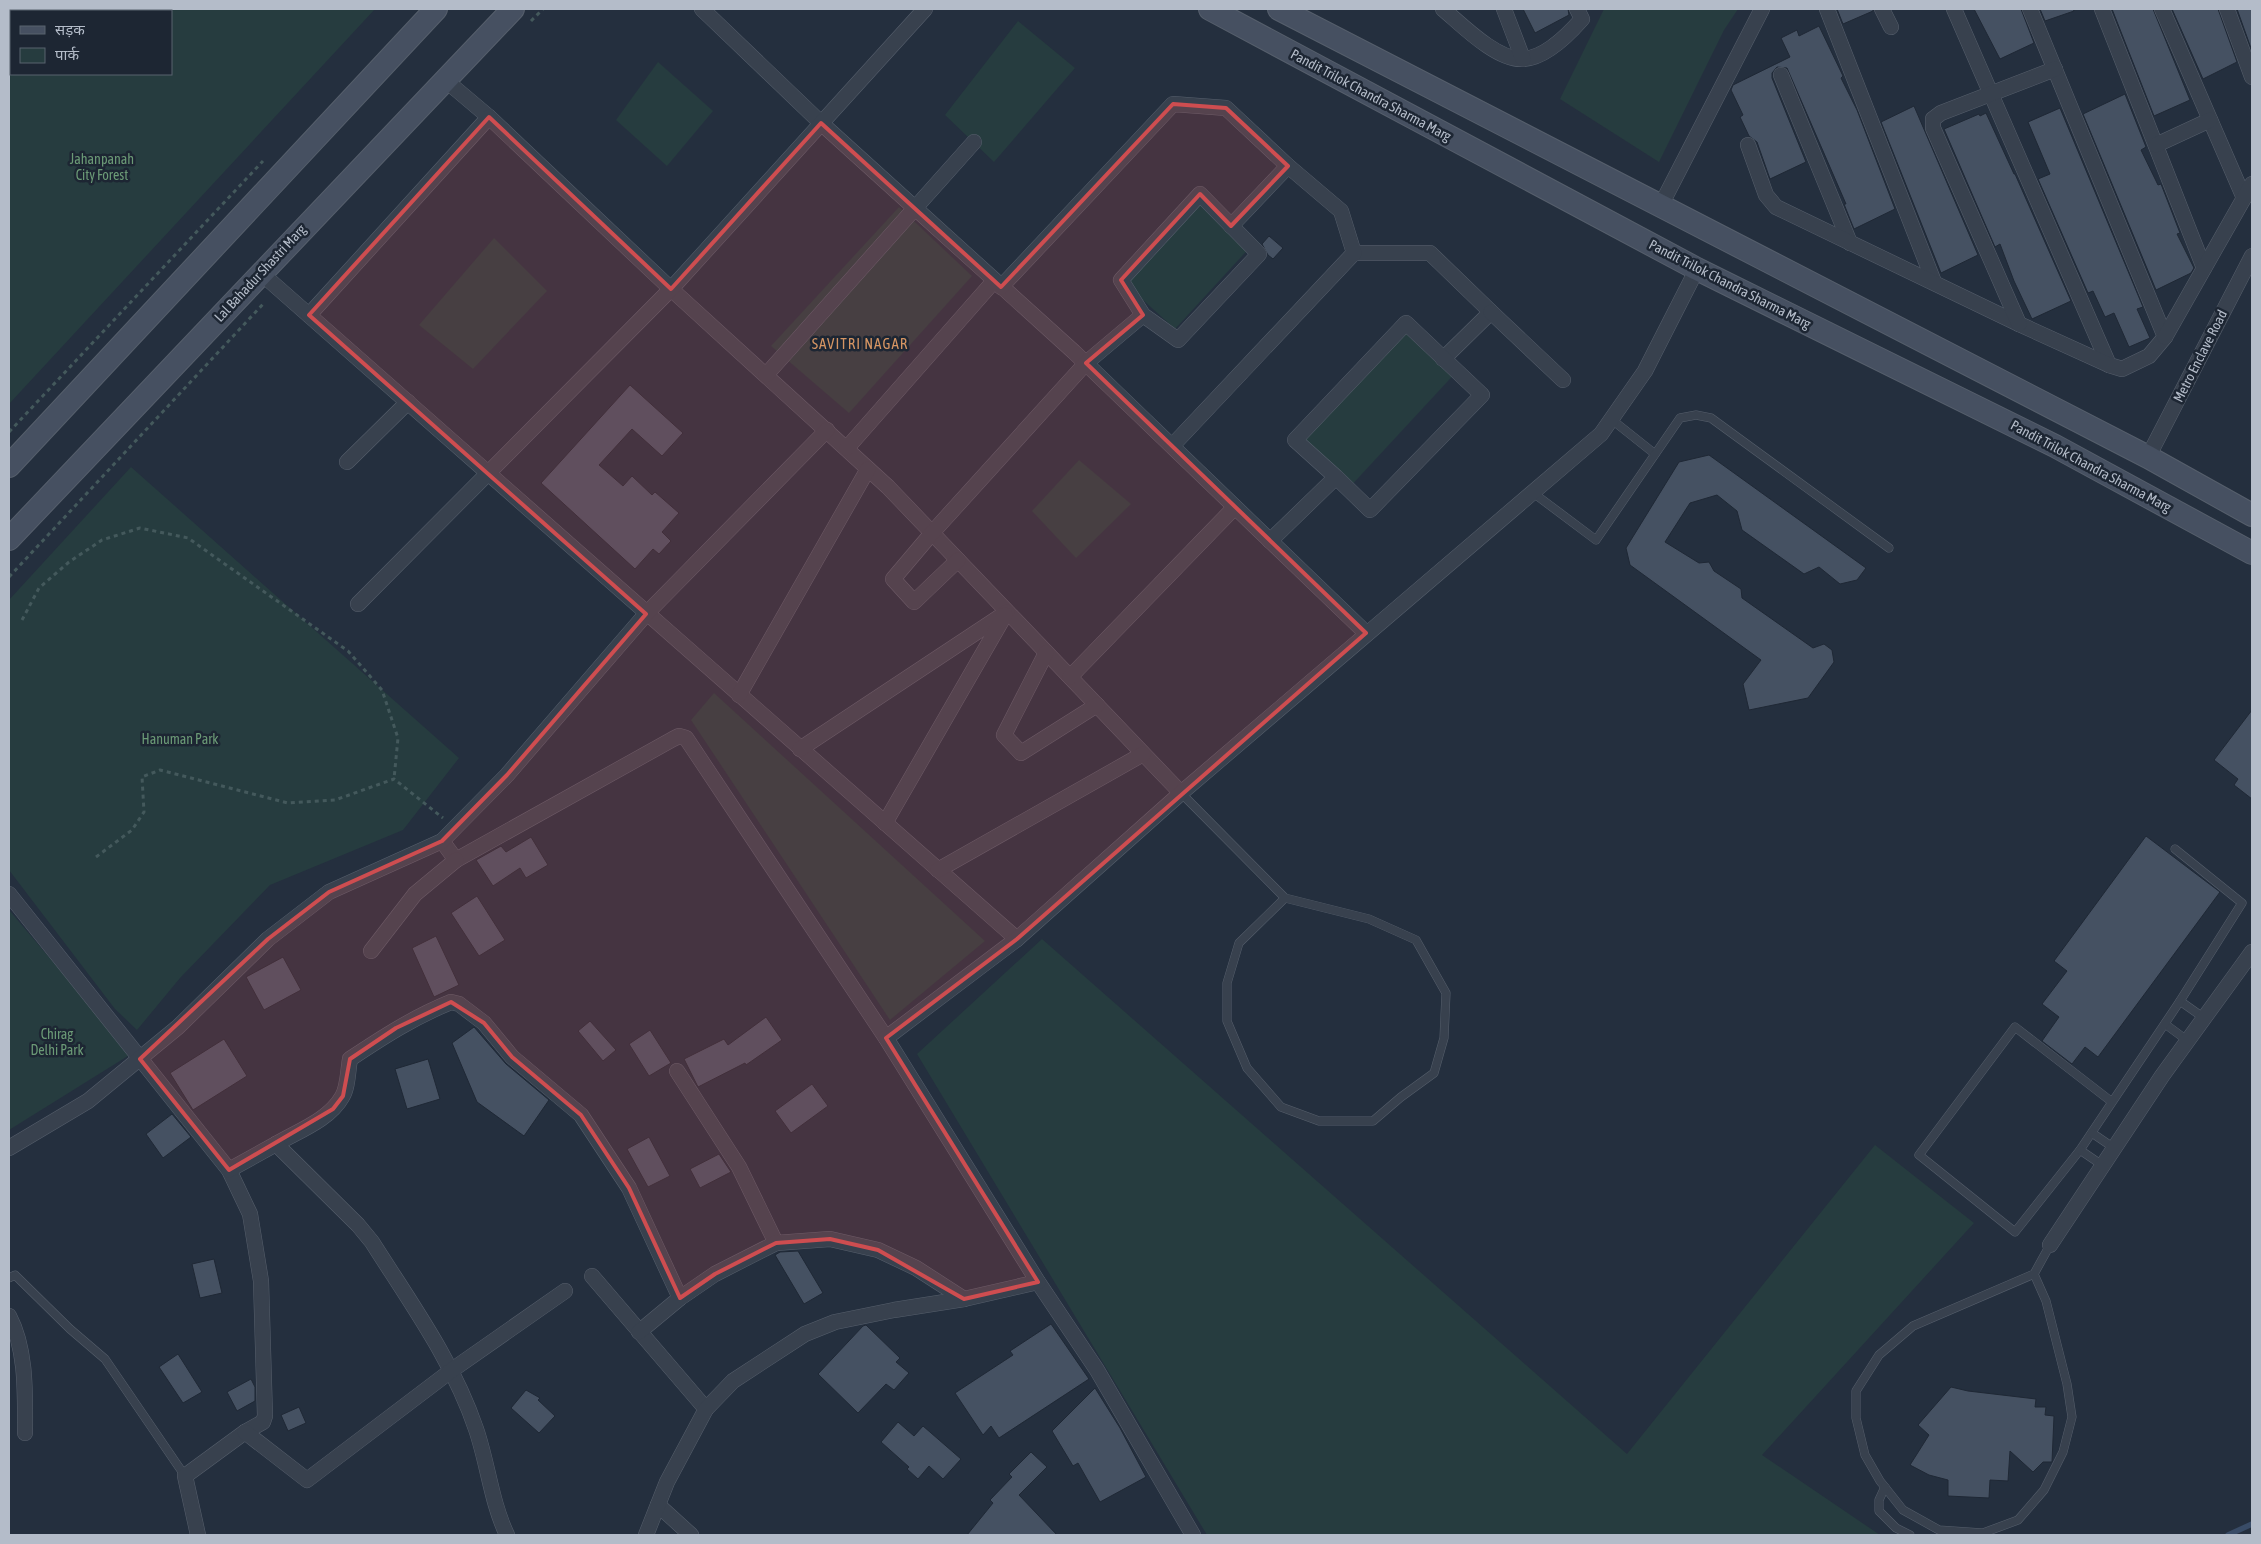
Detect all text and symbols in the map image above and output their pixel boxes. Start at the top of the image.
legend [10,10,172,75]
text: सड़क [55,21,85,38]
text: पार्क [55,46,79,63]
street label: Pandit Trilok Chandra Sharma Marg [1288,46,1454,144]
park label: Jahanpanah City Forest [70,151,134,183]
street label: Lal Bahadur Shastri Marg [211,221,309,325]
street label: Pandit Trilok Chandra Sharma Marg [1646,236,1814,332]
street label: Metro Enclave Road [2170,307,2230,405]
district label: SAVITRI NAGAR [812,335,908,352]
street label: Pandit Trilok Chandra Sharma Marg [2008,417,2174,515]
park label: Hanuman Park [142,731,218,747]
park label: Chirag Delhi Park [30,1026,84,1058]

